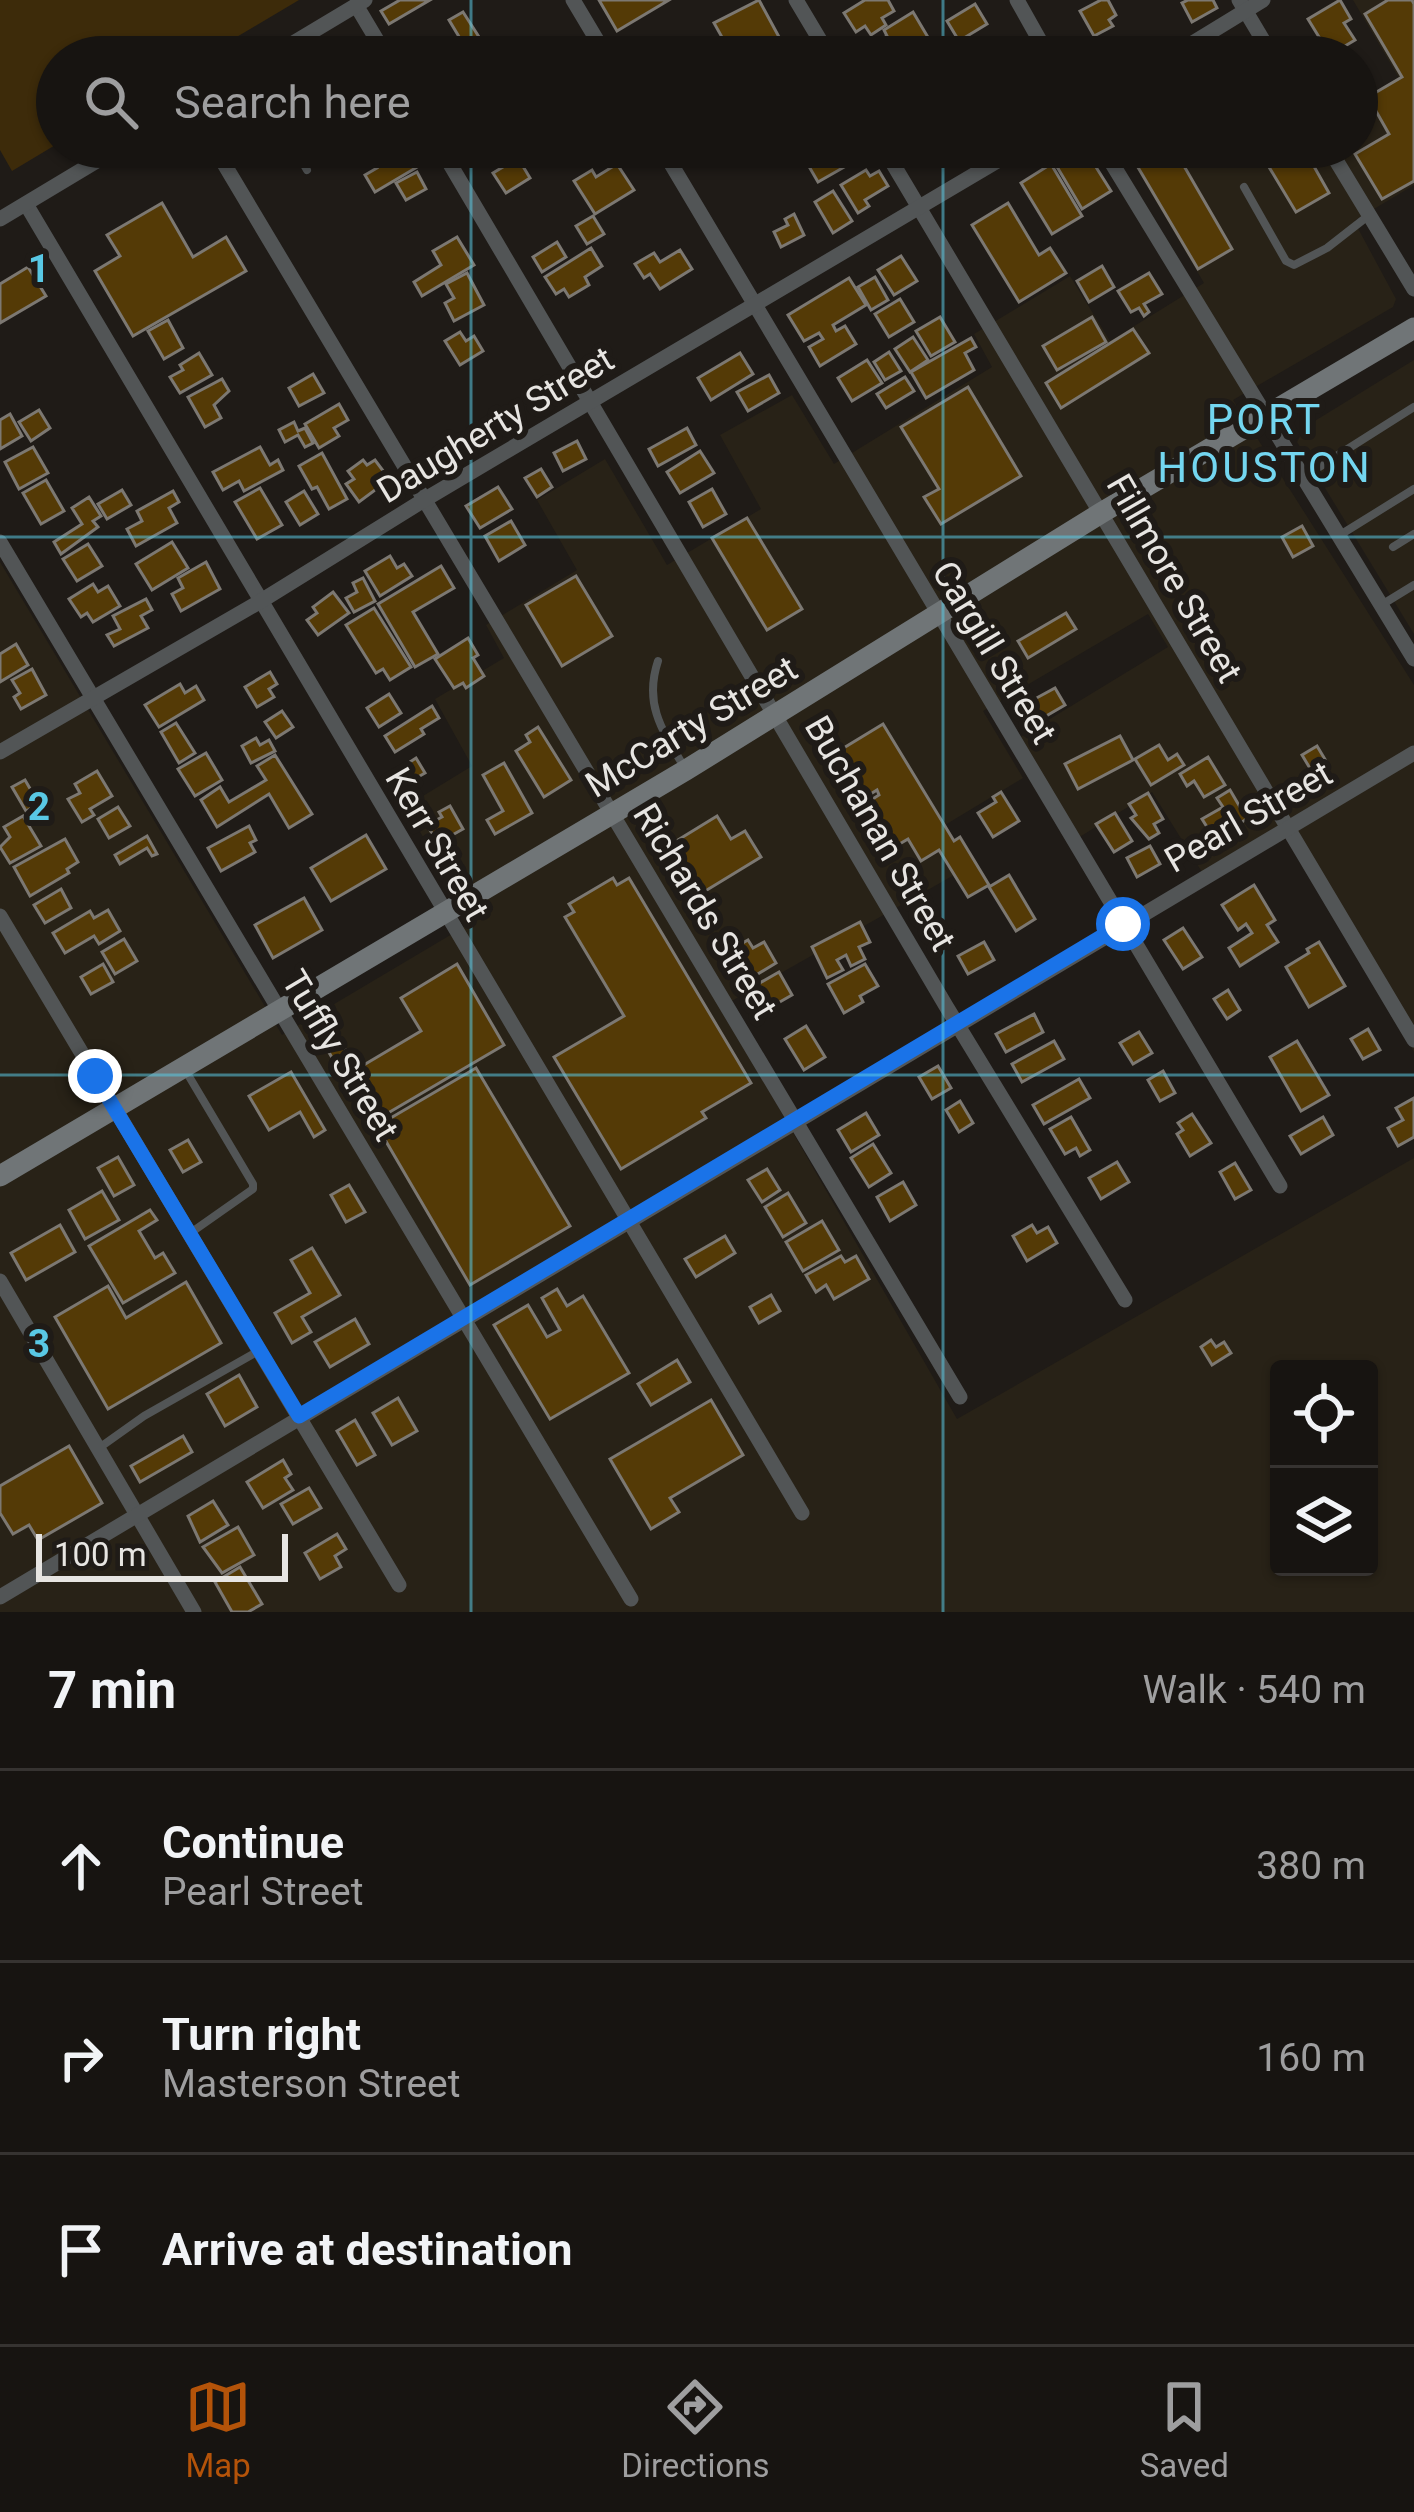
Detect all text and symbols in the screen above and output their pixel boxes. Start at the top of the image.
search box [36,36,1378,168]
icon: search [78,69,144,135]
text: Search here [174,76,411,129]
text: 1 [28,246,50,292]
street label: Daugherty Street [370,338,621,512]
district label: PORT HOUSTON [1157,395,1373,492]
street label: Fillmore Street [1098,467,1251,690]
street label: Cargill Street [923,554,1065,751]
street label: McCarty Street [578,647,805,806]
street label: Buchanan Street [796,709,964,958]
street label: Pearl Street [1157,752,1340,882]
street label: Kerr Street [377,761,498,928]
text: 2 [28,784,50,830]
street label: Richards Street [624,796,786,1027]
route start [1096,897,1150,951]
street label: Tuffly Street [273,963,407,1148]
route end [68,1049,122,1103]
text: 3 [28,1321,50,1367]
map controls [1270,1360,1378,1576]
button: locate [1270,1360,1378,1468]
button: layers [1270,1468,1378,1576]
scale bar [36,1528,288,1581]
text: 100 m [54,1535,147,1574]
text: 7 min [48,1661,176,1720]
text: Walk · 540 m [1142,1667,1366,1713]
text: Continue [162,1816,344,1869]
icon: ahead [48,1833,114,1899]
text: 380 m [1256,1843,1366,1889]
text: Pearl Street [162,1869,364,1915]
text: Turn right [162,2008,361,2061]
icon: right [48,2025,114,2091]
text: 160 m [1256,2035,1366,2081]
text: Masterson Street [162,2061,461,2107]
icon: arrive [48,2217,114,2283]
text: Arrive at destination [162,2223,573,2276]
tab: Map [185,2374,251,2485]
tab: Directions [621,2374,770,2485]
tab: Saved [1140,2374,1229,2485]

